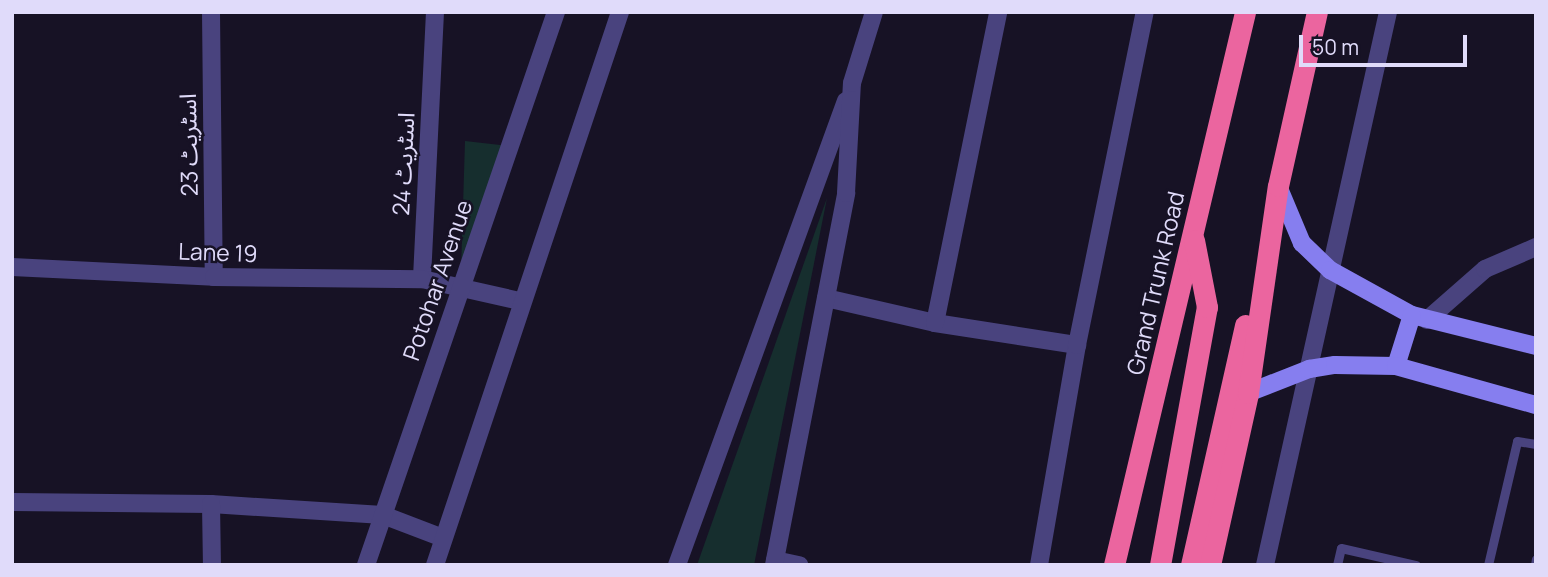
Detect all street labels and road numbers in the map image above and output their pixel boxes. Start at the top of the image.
street label: اسٹریٹ 23 [173,93,203,197]
street label: اسٹریٹ 24 [387,112,419,216]
street label: Grand Trunk Road [1120,189,1190,377]
street label: Potohar Avenue [397,196,477,364]
street label: Lane 19 [178,237,258,267]

